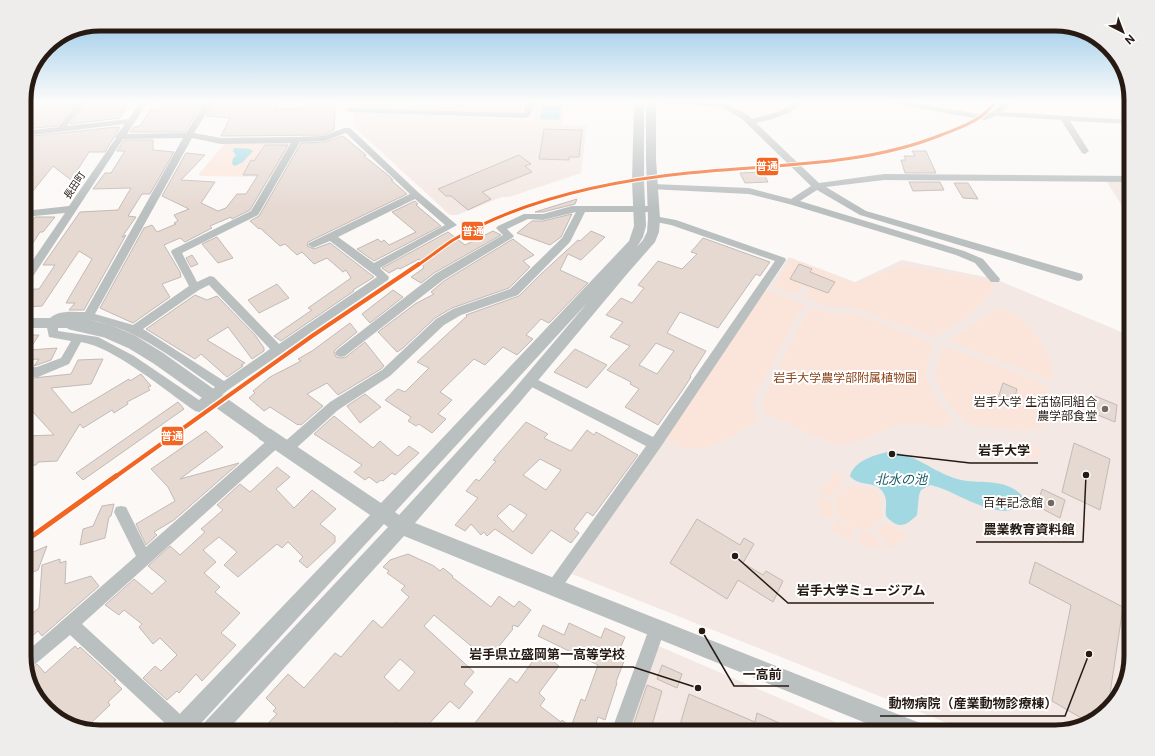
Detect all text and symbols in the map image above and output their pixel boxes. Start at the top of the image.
north arrow [1103,12,1143,52]
text: N [1122,31,1137,47]
line badge: 普通 [756,157,779,176]
text: 普通 [756,159,778,173]
street label: 長田町 [61,169,87,201]
line badge: 普通 [461,221,484,241]
text: 普通 [462,224,484,238]
park label: 岩手大学農学部附属植物園 [773,370,917,385]
place label: 岩手大学 生活協同組合 農学部食堂 [974,394,1097,423]
marker: 岩手大学 生活協同組合 農学部食堂 [1100,404,1110,414]
line badge: 普通 [161,426,184,446]
text: 普通 [161,429,183,443]
callout: 岩手大学 [970,438,1038,463]
text: 岩手大学 [978,442,1030,458]
water label: 北水の池 [875,471,929,487]
place label: 百年記念館 [983,495,1043,510]
marker: 百年記念館 [1046,498,1056,508]
callout: 農業教育資料館 [976,517,1083,542]
text: 農業教育資料館 [983,521,1075,537]
callout: 岩手大学ミュージアム [788,578,934,603]
text: 岩手大学ミュージアム [797,582,925,598]
callout: 岩手県立盛岡第一高等学校 [461,642,633,667]
text: 岩手県立盛岡第一高等学校 [469,646,625,662]
callout: 一高前 [734,661,789,686]
text: 一高前 [742,666,782,682]
callout: 動物病院（産業動物診療棟） [880,691,1065,716]
text: 動物病院（産業動物診療棟） [888,695,1058,711]

